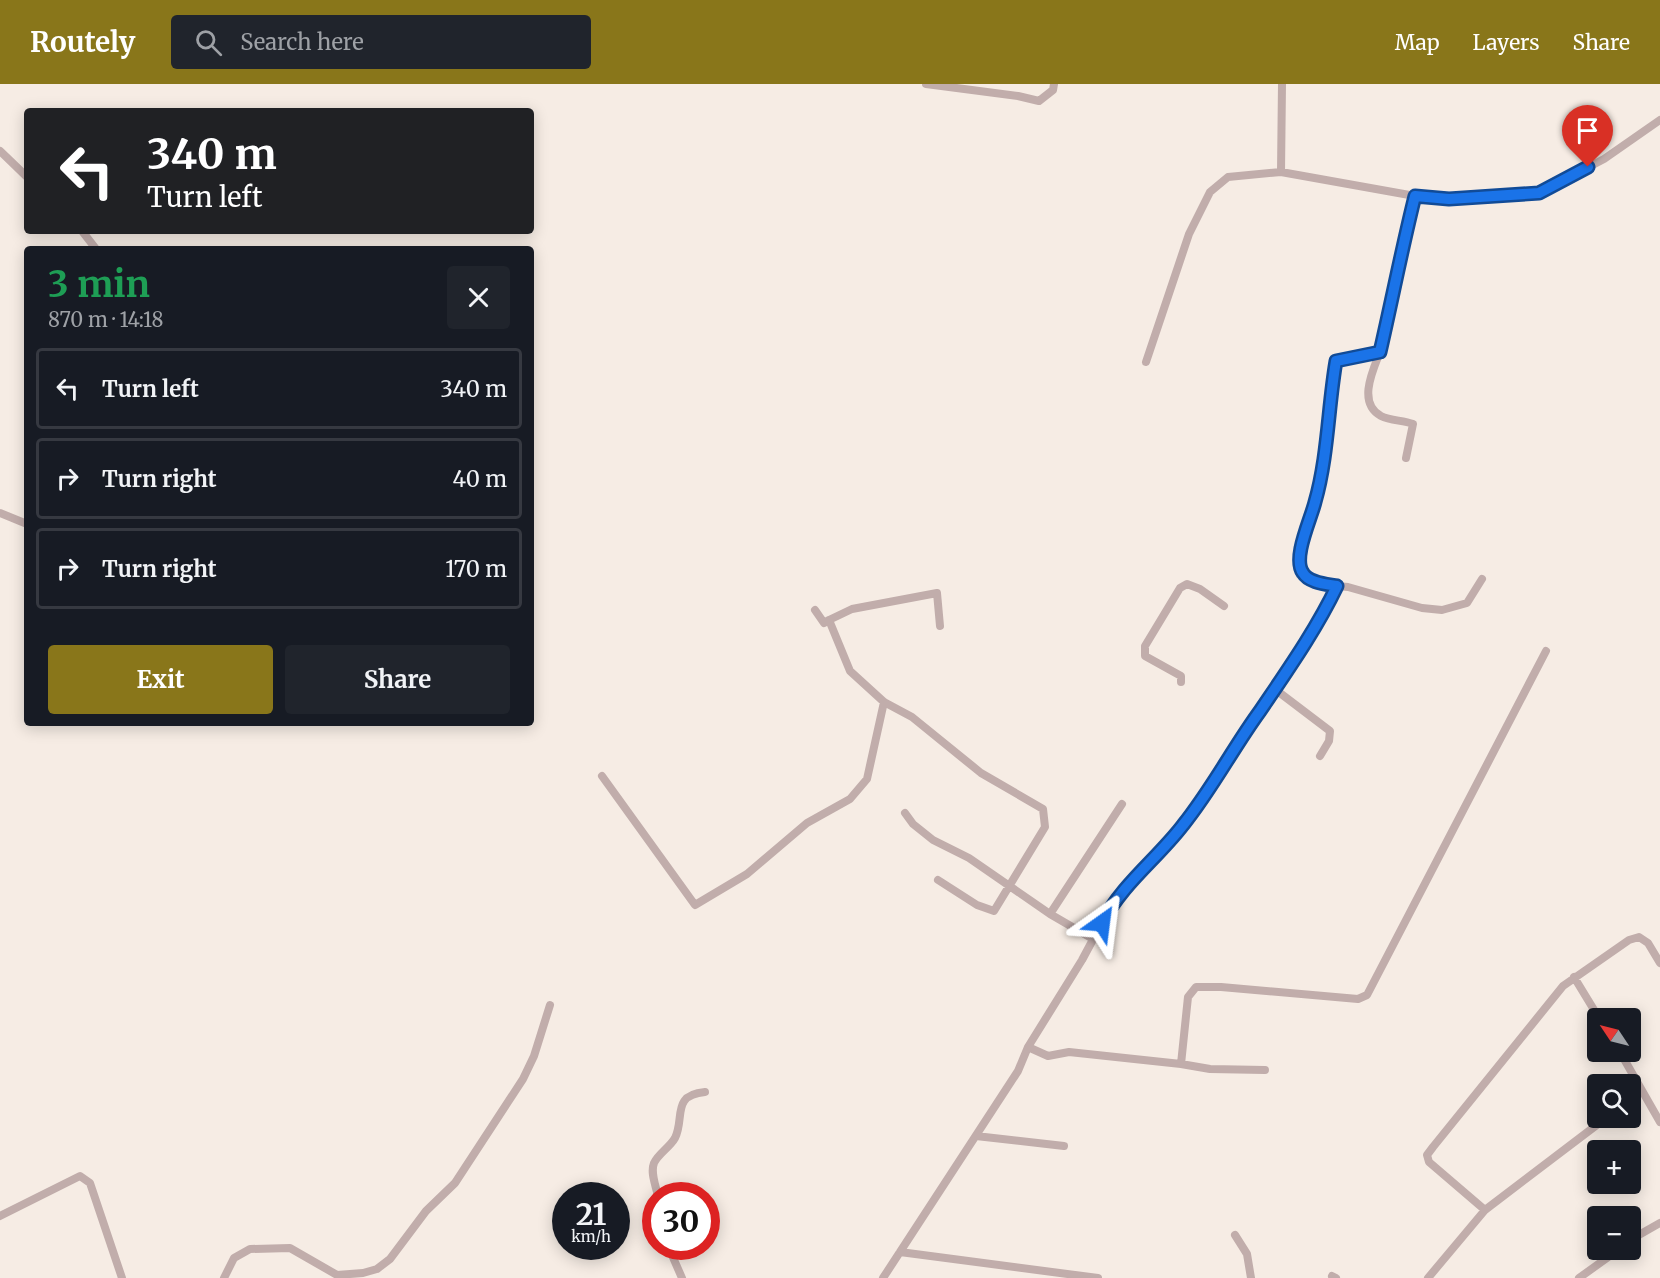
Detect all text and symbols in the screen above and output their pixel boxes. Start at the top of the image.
search box [171,15,591,69]
text: Routely [30,24,135,60]
icon: search [192,26,225,59]
text: Search here [240,28,364,56]
text: Map [1395,29,1440,56]
text: Layers [1473,29,1540,56]
text: Share [1573,29,1630,56]
pin [1562,105,1613,167]
icon: arrive [1571,114,1604,147]
text: 340 m [147,128,277,180]
icon: left [48,132,126,210]
text: Turn left [147,180,262,214]
text: 3 min [48,262,150,307]
button: close [447,266,510,329]
text: 870 m · 14:18 [48,307,163,332]
icon: left [51,372,84,405]
text: Turn left [102,375,199,403]
text: 340 m [440,375,507,403]
icon: right [51,462,84,495]
text: Turn right [102,465,216,493]
text: 40 m [452,465,507,493]
icon: right [51,552,84,585]
text: Turn right [102,555,216,583]
text: 170 m [445,555,507,583]
button: Exit [48,645,273,714]
button: Share [285,645,510,714]
position arrow [1070,891,1134,955]
north arrow [1587,1008,1641,1062]
map controls [1587,1008,1641,1260]
button: search [1587,1074,1641,1128]
button: + [1587,1140,1641,1194]
speed limit sign: 30 [642,1182,720,1260]
text: 21 [576,1195,606,1233]
button: − [1587,1206,1641,1260]
text: km/h [571,1227,611,1246]

